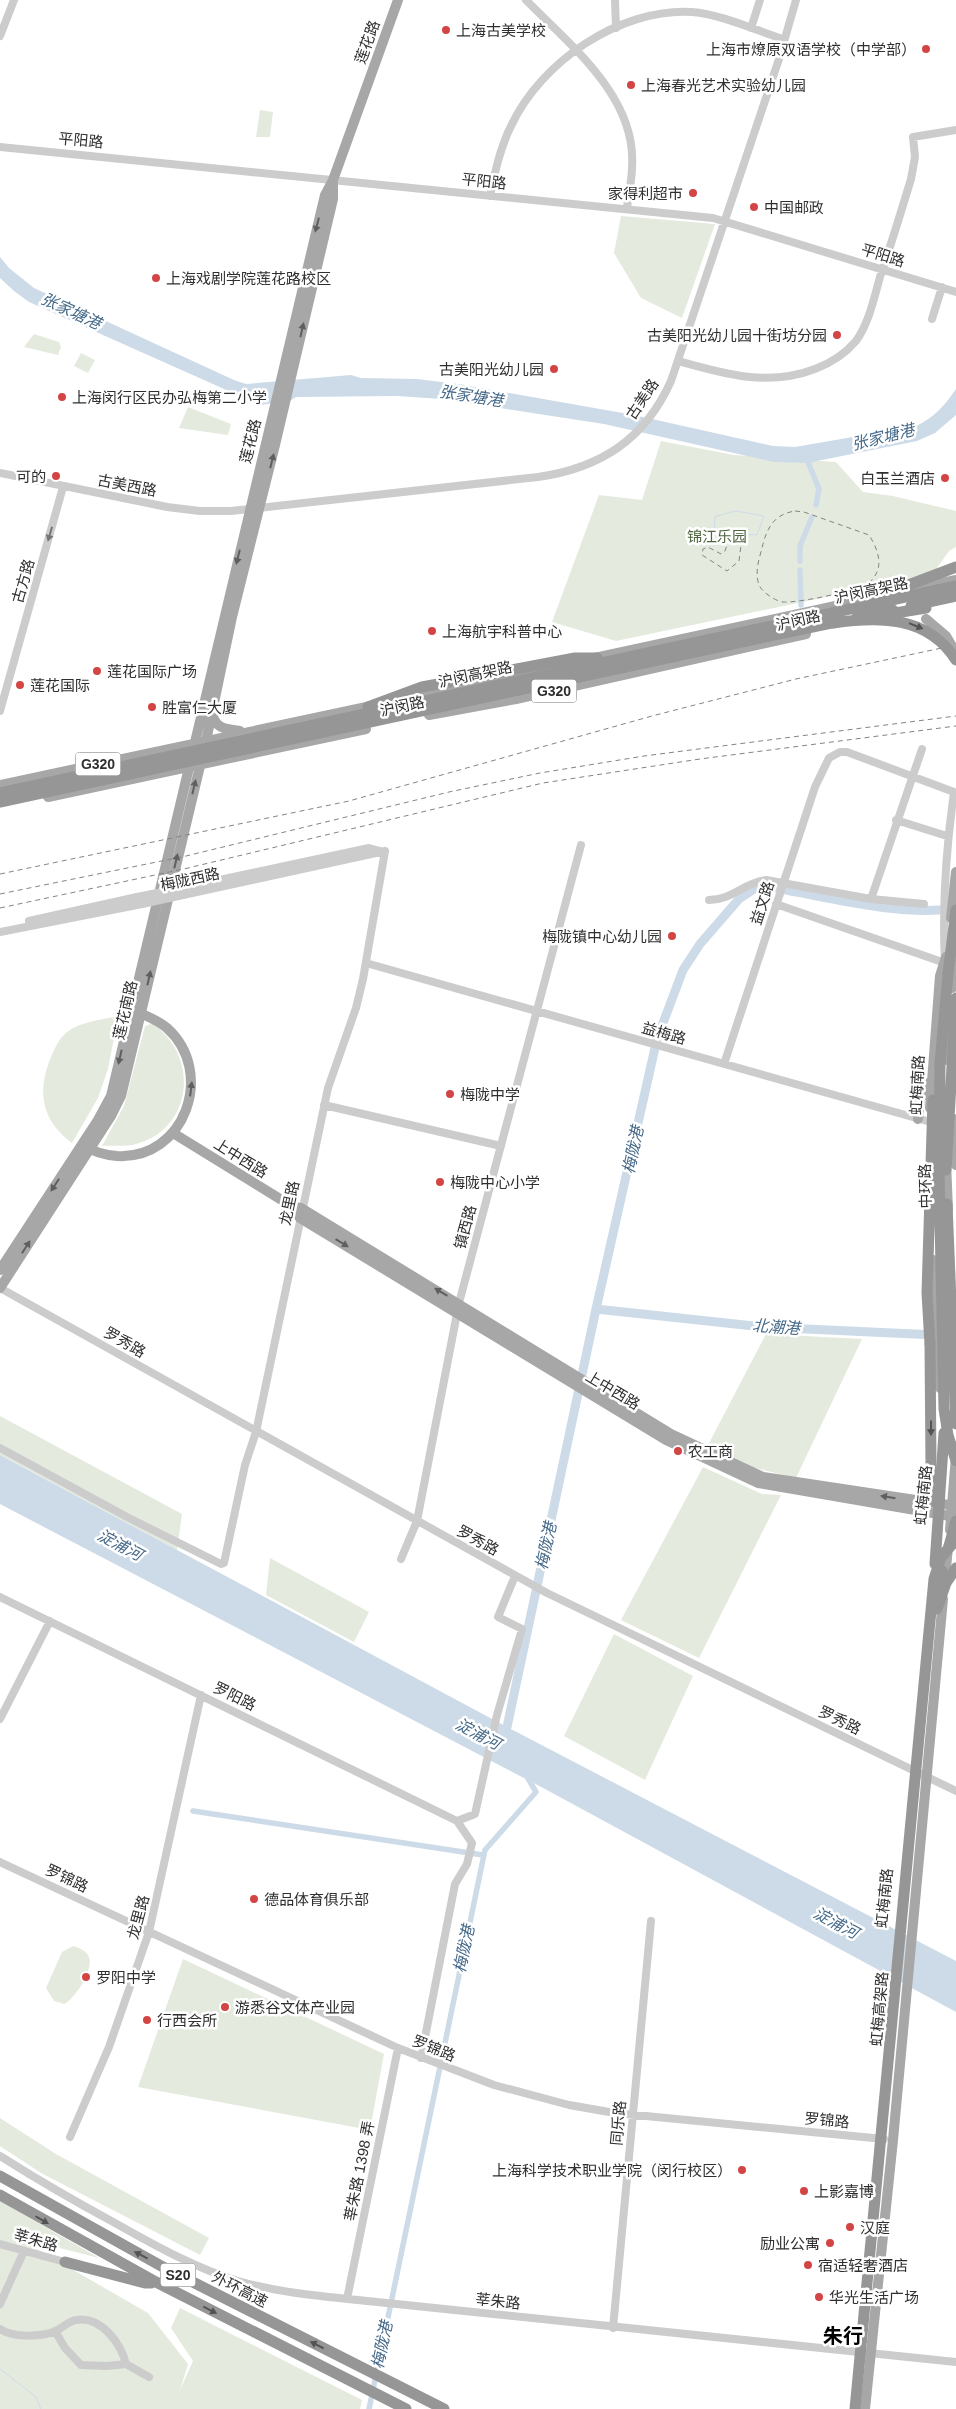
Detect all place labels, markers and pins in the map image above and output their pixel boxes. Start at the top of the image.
place label: 上海古美学校 [456,22,546,39]
marker: 上海古美学校 [440,24,452,36]
place label: 上海市燎原双语学校（中学部） [706,41,916,58]
marker: 上海市燎原双语学校（中学部） [920,43,932,55]
place label: 上海春光艺术实验幼儿园 [641,77,806,94]
marker: 上海春光艺术实验幼儿园 [625,79,637,91]
place label: 家得利超市 [608,185,683,202]
marker: 家得利超市 [687,187,699,199]
place label: 中国邮政 [764,199,824,216]
marker: 中国邮政 [748,201,760,213]
place label: 上海戏剧学院莲花路校区 [166,270,331,287]
marker: 上海戏剧学院莲花路校区 [150,272,162,284]
place label: 古美阳光幼儿园十街坊分园 [647,327,827,344]
marker: 古美阳光幼儿园十街坊分园 [831,329,843,341]
place label: 古美阳光幼儿园 [439,361,544,378]
marker: 古美阳光幼儿园 [548,363,560,375]
place label: 上海闵行区民办弘梅第二小学 [72,389,267,406]
marker: 上海闵行区民办弘梅第二小学 [56,391,68,403]
place label: 可的 [16,468,46,485]
marker: 可的 [50,470,62,482]
place label: 白玉兰酒店 [860,470,935,487]
marker: 白玉兰酒店 [939,472,951,484]
place label: 上海航宇科普中心 [442,623,562,640]
marker: 上海航宇科普中心 [426,625,438,637]
place label: 莲花国际广场 [107,663,197,680]
marker: 莲花国际广场 [91,665,103,677]
place label: 莲花国际 [30,677,90,694]
marker: 莲花国际 [14,679,26,691]
place label: 胜富仁大厦 [162,699,237,716]
marker: 胜富仁大厦 [146,701,158,713]
place label: 梅陇镇中心幼儿园 [542,928,662,945]
marker: 梅陇镇中心幼儿园 [666,930,678,942]
place label: 梅陇中学 [460,1086,520,1103]
marker: 梅陇中学 [444,1088,456,1100]
place label: 梅陇中心小学 [450,1174,540,1191]
marker: 梅陇中心小学 [434,1176,446,1188]
place label: 农工商 [688,1443,733,1460]
marker: 农工商 [672,1445,684,1457]
place label: 德品体育俱乐部 [264,1891,369,1908]
marker: 德品体育俱乐部 [248,1893,260,1905]
place label: 罗阳中学 [96,1969,156,1986]
marker: 罗阳中学 [80,1971,92,1983]
place label: 游悉谷文体产业园 [235,1999,355,2016]
marker: 游悉谷文体产业园 [219,2001,231,2013]
place label: 行西会所 [157,2012,217,2029]
marker: 行西会所 [141,2014,153,2026]
place label: 上海科学技术职业学院（闵行校区） [492,2162,732,2179]
marker: 上海科学技术职业学院（闵行校区） [736,2164,748,2176]
place label: 上影嘉博 [814,2183,874,2200]
marker: 上影嘉博 [798,2185,810,2197]
place label: 汉庭 [860,2219,890,2236]
marker: 汉庭 [844,2221,856,2233]
place label: 励业公寓 [760,2235,820,2252]
marker: 励业公寓 [824,2237,836,2249]
place label: 宿适轻奢酒店 [818,2257,908,2274]
marker: 宿适轻奢酒店 [802,2259,814,2271]
place label: 华光生活广场 [829,2289,919,2306]
marker: 华光生活广场 [813,2291,825,2303]

